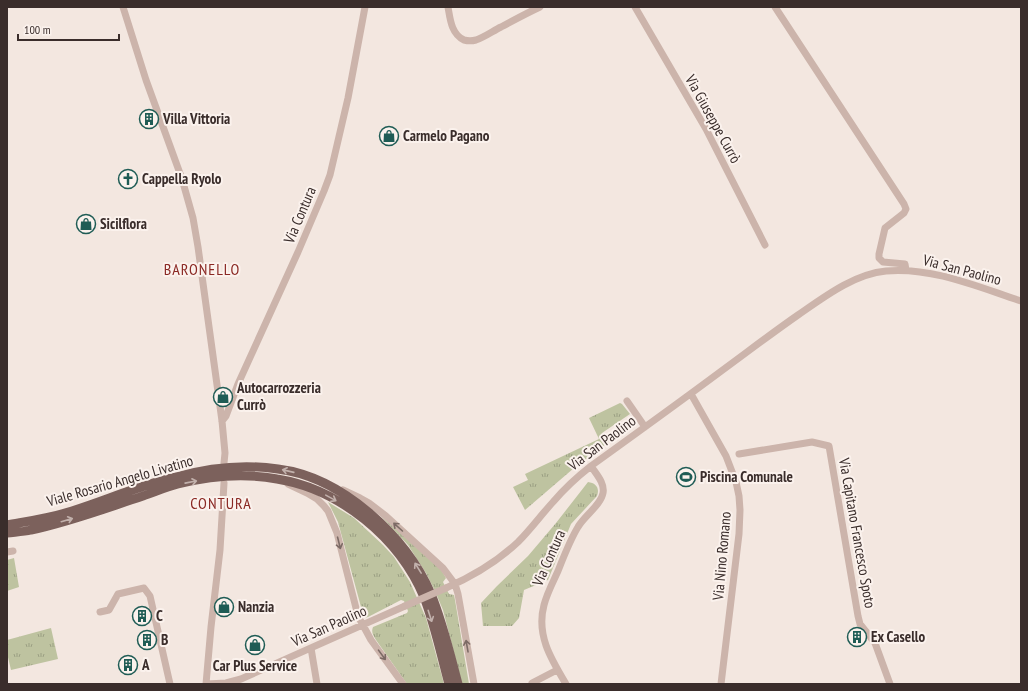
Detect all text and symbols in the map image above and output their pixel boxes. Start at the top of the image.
scale bar [18,16,119,42]
text: 100 m [24,22,51,37]
street label: Via Giuseppe Currò [681,70,746,166]
building icon: Villa Vittoria [138,108,160,130]
place label: Villa Vittoria [162,109,230,128]
shop icon: Carmelo Pagano [378,125,400,147]
place label: Carmelo Pagano [403,126,490,145]
church icon: Cappella Ryolo [117,168,139,190]
place label: Cappella Ryolo [142,169,222,188]
street label: Via Contura [279,184,320,247]
shop icon: Sicilflora [75,213,97,235]
place label: Sicilflora [100,214,147,233]
street label: Via San Paolino [920,250,1003,289]
district label: BARONELLO [164,259,240,279]
place label: Autocarrozzeria Currò [236,378,321,414]
shop icon: Autocarrozzeria Currò [212,386,234,408]
street label: Via San Paolino [563,411,639,475]
street label: Viale Rosario Angelo Livatino [44,451,195,511]
street label: Via Capitano Francesco Spoto [835,455,880,609]
sports icon: Piscina Comunale [675,466,697,488]
one-way arrow [282,467,295,475]
place label: Piscina Comunale [700,467,793,486]
one-way arrow [185,477,198,485]
district label: CONTURA [190,493,252,513]
one-way arrow [325,495,337,503]
street label: Via Nino Romano [708,511,735,602]
one-way arrow [61,516,74,523]
one-way arrow [393,522,403,532]
street label: Via Contura [527,527,569,590]
one-way arrow [336,536,344,549]
one-way arrow [413,562,421,574]
shop icon: Nanzia [213,596,235,618]
place label: Nanzia [238,597,274,616]
street label: Via San Paolino [287,601,369,651]
building icon: C [131,605,153,627]
place label: C [156,606,163,625]
one-way arrow [427,610,435,622]
building icon: Ex Casello [846,626,868,648]
place label: Ex Casello [871,627,925,646]
building icon: B [136,629,158,651]
place label: B [161,630,168,649]
shop icon: Car Plus Service [244,634,266,656]
one-way arrow [463,639,471,652]
one-way arrow [378,650,386,661]
building icon: A [117,654,139,676]
place label: A [141,655,150,674]
place label: Car Plus Service [213,656,297,675]

